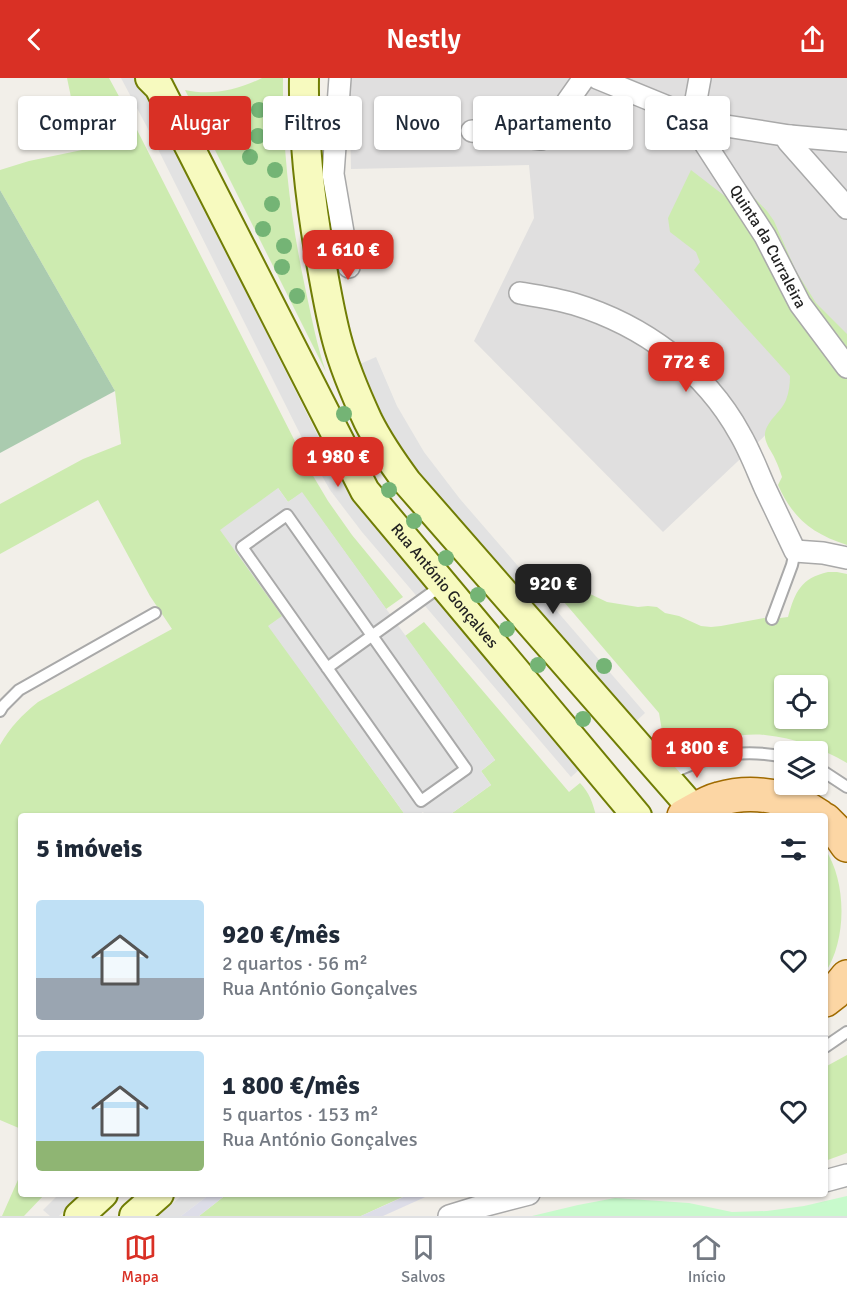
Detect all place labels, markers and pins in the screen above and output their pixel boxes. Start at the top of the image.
pin: 1 610 € [293,230,403,281]
pin: 772 € [644,342,728,393]
pin: 1 980 € [283,437,393,488]
pin: 920 € [511,564,595,615]
pin: 1 800 € [642,728,752,779]

